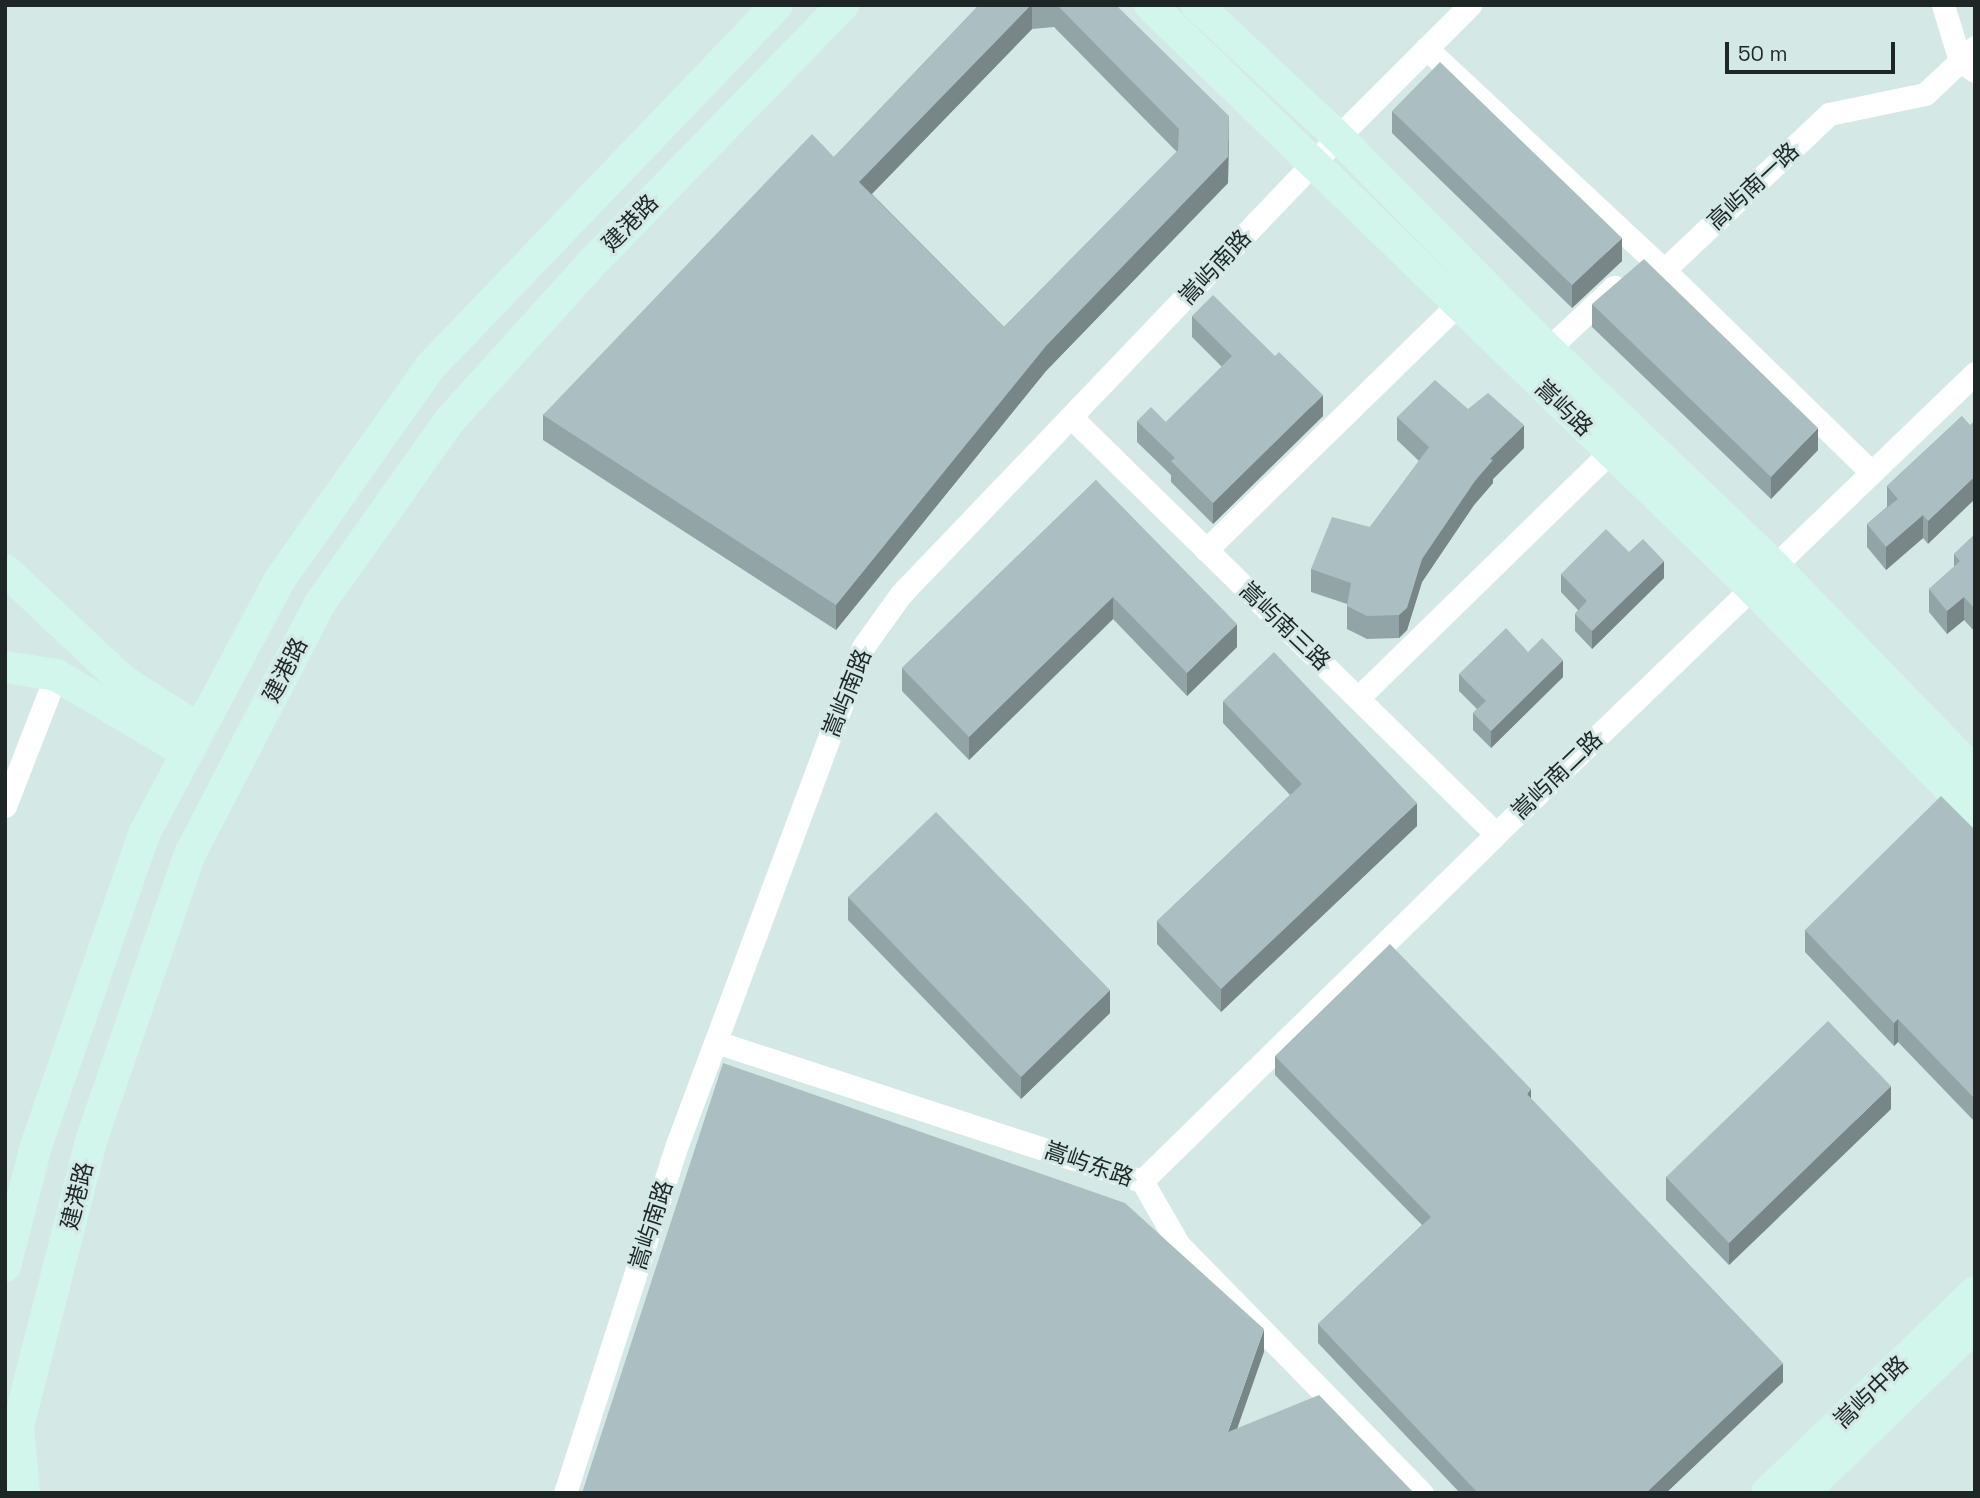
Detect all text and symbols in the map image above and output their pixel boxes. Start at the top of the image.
scale bar [1728,28,1898,72]
text: 50 m [1738,40,1788,67]
street label: 高屿南一路 [1702,137,1804,235]
street label: 建港路 [596,189,664,257]
street label: 嵩屿南路 [1174,224,1256,310]
street label: 嵩屿路 [1530,374,1598,442]
street label: 嵩屿南三路 [1234,576,1336,676]
street label: 建港路 [257,633,313,707]
street label: 嵩屿南路 [817,645,877,741]
street label: 嵩屿南二路 [1506,725,1608,825]
street label: 嵩屿东路 [1041,1136,1137,1192]
street label: 建港路 [55,1159,99,1233]
street label: 嵩屿南路 [624,1177,678,1273]
street label: 嵩屿中路 [1828,1350,1914,1434]

